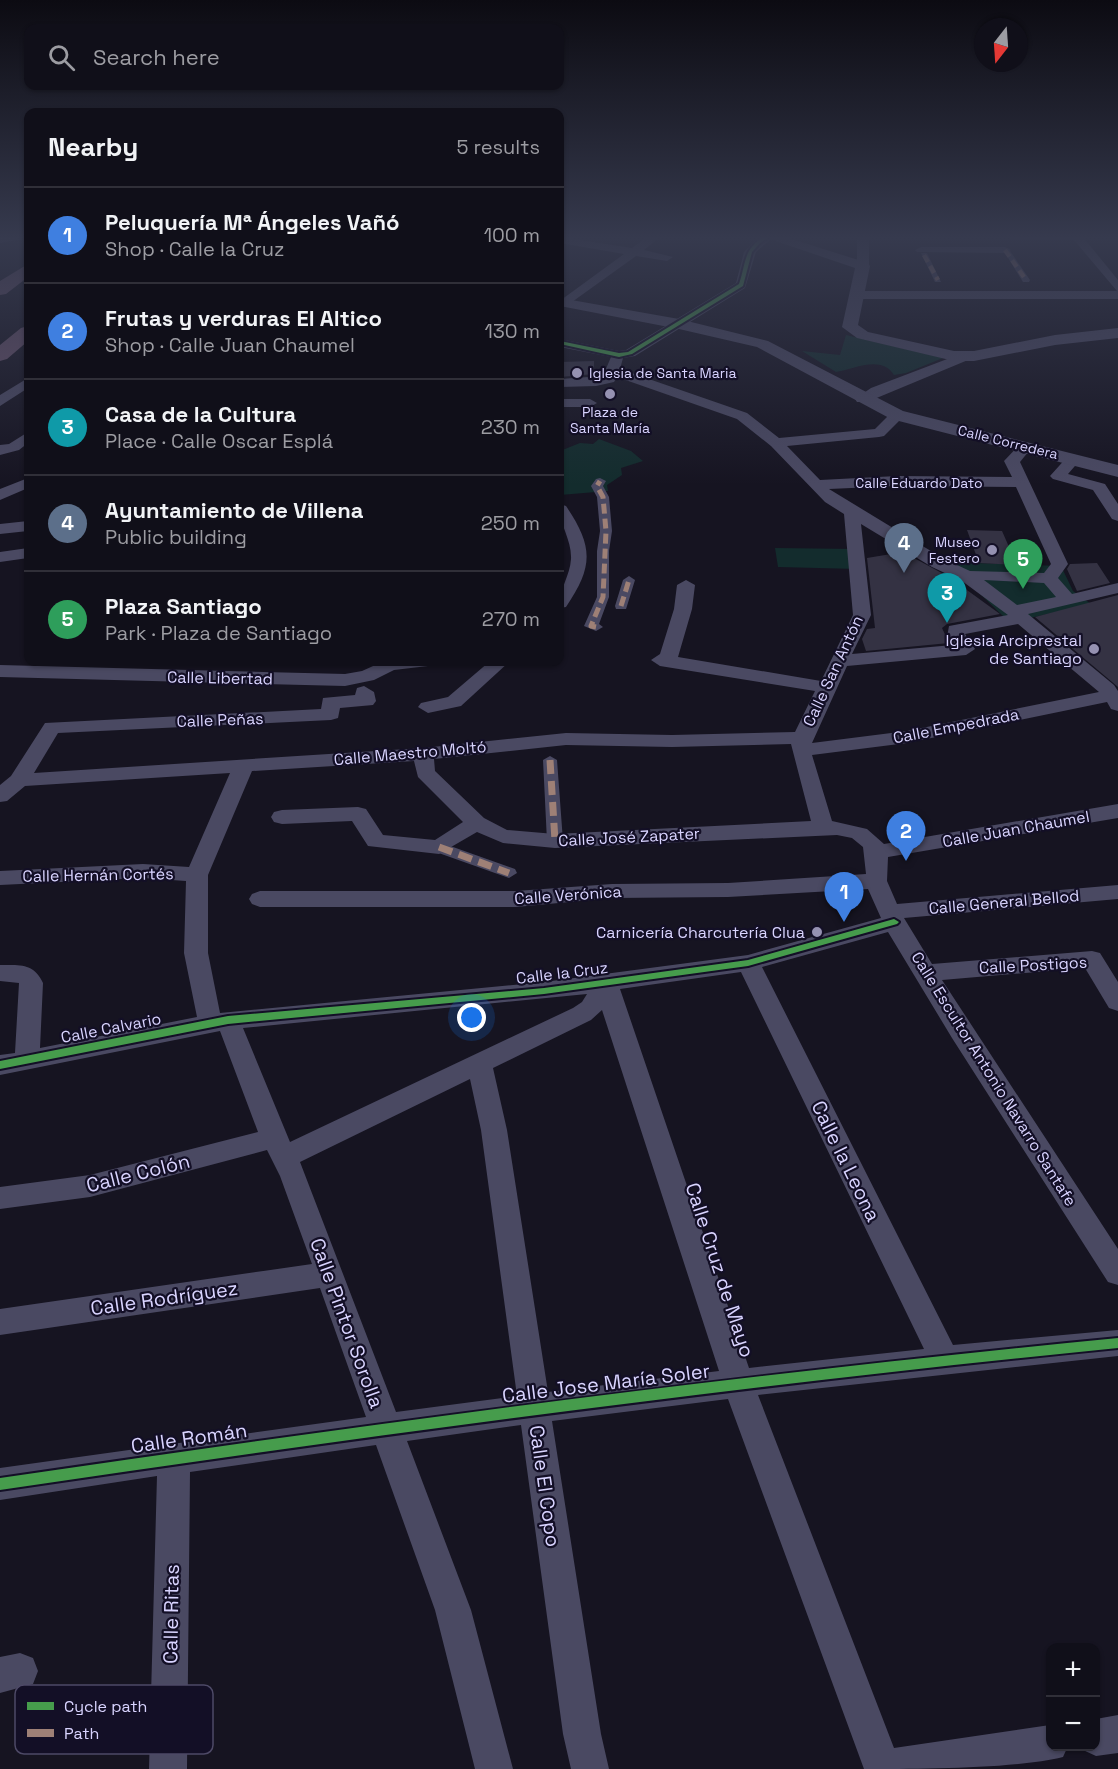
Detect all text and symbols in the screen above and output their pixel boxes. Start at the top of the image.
north arrow [974,18,1028,72]
search box [24,24,564,90]
icon: search [45,41,78,74]
text: Search here [93,43,220,71]
text: Nearby [48,130,138,164]
text: 5 results [456,134,540,160]
text: Peluquería Mª Ángeles Vañó [105,208,400,236]
text: 1 [63,222,72,248]
text: 100 m [484,222,540,248]
text: Shop · Calle la Cruz [105,236,284,262]
text: Frutas y verduras El Altico [105,304,382,332]
text: 2 [62,318,73,344]
text: 130 m [484,318,540,344]
text: Shop · Calle Juan Chaumel [105,332,355,358]
place label: Iglesia de Santa Maria [589,364,736,382]
marker: Iglesia de Santa Maria [570,366,584,380]
marker: Plaza de Santa María [603,387,617,401]
text: Casa de la Cultura [105,400,296,428]
place label: Plaza de Santa María [570,403,650,437]
text: 3 [61,414,74,440]
text: 230 m [481,414,540,440]
street label: Calle Corredera [956,421,1060,463]
text: Place · Calle Oscar Esplá [105,428,333,454]
street label: Calle Eduardo Dato [855,474,983,492]
text: Ayuntamiento de Villena [105,496,363,524]
text: 4 [61,510,74,536]
text: 250 m [481,510,540,536]
text: Public building [105,524,247,550]
pin: 4 [884,524,924,573]
place label: Museo Festero [929,533,980,567]
pin: 5 [1004,540,1042,589]
marker: Museo Festero [985,543,999,557]
pin: 3 [928,574,966,623]
text: Plaza Santiago [105,592,262,620]
text: 5 [62,606,74,632]
text: 270 m [482,606,540,632]
street label: Calle San Antón [798,612,868,730]
text: Park · Plaza de Santiago [105,620,332,646]
place label: Iglesia Arciprestal de Santiago [945,630,1082,669]
marker: Iglesia Arciprestal de Santiago [1087,642,1101,656]
street label: Calle Libertad [167,667,273,689]
street label: Calle Empedrada [891,703,1021,749]
street label: Calle Peñas [176,708,264,732]
street label: Calle Maestro Moltó [333,736,487,770]
street label: Calle Juan Chaumel [941,806,1091,852]
pin: 2 [886,812,926,861]
street label: Calle José Zapater [558,823,700,851]
street label: Calle Hernán Cortés [22,863,174,887]
pin: 1 [824,872,864,922]
street label: Calle Verónica [514,881,622,909]
street label: Calle General Bellod [928,885,1080,919]
place label: Carnicería Charcutería Clua [596,922,805,943]
marker: Carnicería Charcutería Clua [810,925,824,939]
street label: Calle Escultor Antonio Navarro Santafe [907,948,1081,1210]
street label: Calle Postigos [978,952,1088,978]
street label: Calle la Cruz [515,957,609,989]
your location [457,1003,486,1032]
street label: Calle Calvario [59,1008,163,1048]
street label: Calle la Leona [805,1096,887,1226]
street label: Calle Colón [84,1148,192,1198]
street label: Calle Cruz de Mayo [679,1179,761,1361]
street label: Calle Pintor Sorolla [304,1234,390,1412]
street label: Calle Rodríguez [89,1275,239,1321]
street label: Calle Jose María Soler [501,1357,711,1409]
street label: Calle Román [129,1417,249,1459]
street label: Calle El Copo [524,1423,566,1549]
street label: Calle Ritas [157,1564,185,1664]
map controls [1046,1643,1100,1751]
button: + [1046,1643,1100,1697]
legend [15,1685,213,1754]
text: Cycle path [64,1696,147,1717]
button: − [1046,1697,1100,1751]
text: Path [64,1723,99,1744]

